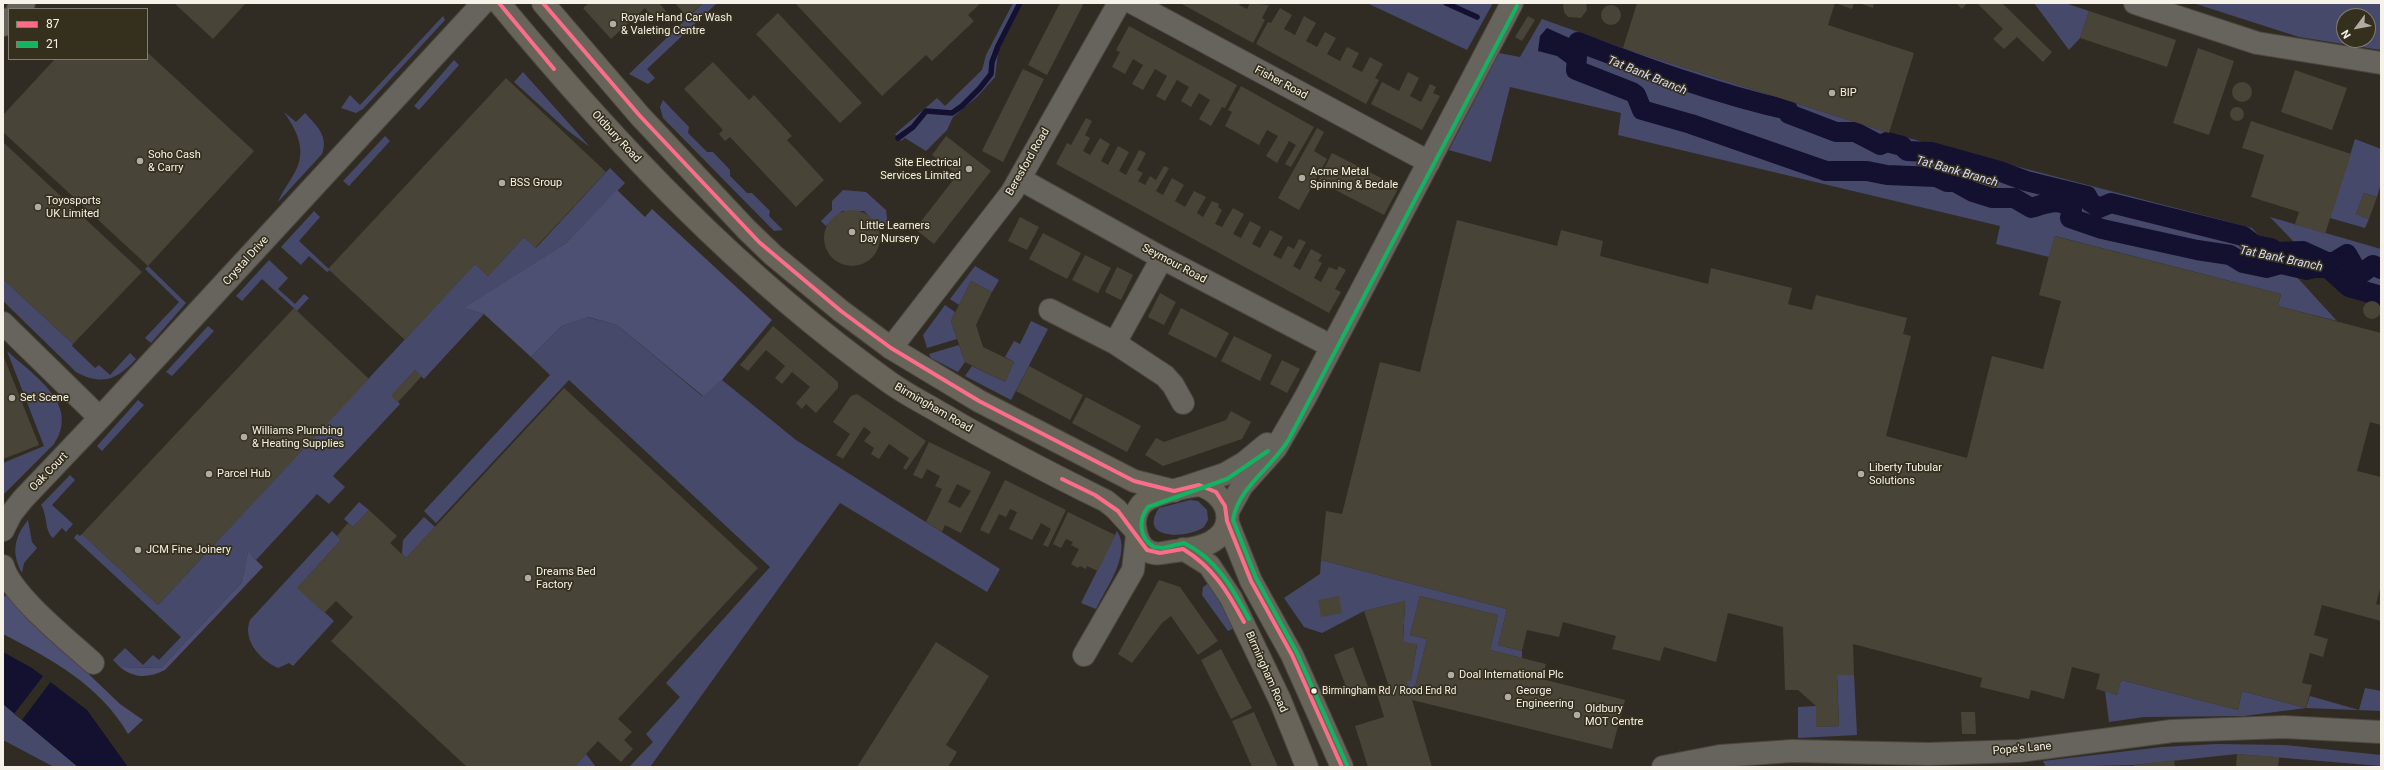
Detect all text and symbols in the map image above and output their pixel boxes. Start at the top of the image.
legend [8,8,148,60]
north arrow [2336,8,2376,48]
place label: Royale Hand Car Wash & Valeting Centre [621,11,732,37]
text: 87 [46,17,60,31]
marker: Royale Hand Car Wash & Valeting Centre [608,19,618,29]
text: N [2339,27,2354,41]
text: 21 [46,37,60,51]
water label: Tat Bank Branch [1605,54,1689,98]
street label: Fisher Road [1252,64,1310,102]
place label: BIP [1840,86,1857,100]
marker: BIP [1827,88,1837,98]
street label: Oldbury Road [589,108,643,166]
street label: Beresford Road [1003,126,1053,198]
place label: Soho Cash & Carry [148,148,201,174]
water label: Tat Bank Branch [1914,153,2000,191]
marker: Soho Cash & Carry [135,156,145,166]
place label: Site Electrical Services Limited [880,156,961,182]
marker: Site Electrical Services Limited [964,164,974,174]
place label: Acme Metal Spinning & Bedale [1310,165,1398,191]
marker: Acme Metal Spinning & Bedale [1297,173,1307,183]
place label: BSS Group [510,176,562,190]
marker: BSS Group [497,178,507,188]
place label: Toyosports UK Limited [46,194,101,220]
marker: Toyosports UK Limited [33,202,43,212]
place label: Little Learners Day Nursery [860,219,930,245]
marker: Little Learners Day Nursery [847,227,857,237]
street label: Crystal Drive [220,234,272,288]
street label: Seymour Road [1139,241,1209,287]
water label: Tat Bank Branch [2238,243,2324,275]
street label: Birmingham Road [892,380,974,436]
place label: Set Scene [20,391,69,405]
marker: Set Scene [7,393,17,403]
place label: Williams Plumbing & Heating Supplies [252,424,344,450]
marker: Williams Plumbing & Heating Supplies [239,432,249,442]
street label: Oak Court [27,450,71,494]
place label: Liberty Tubular Solutions [1869,461,1942,487]
place label: Parcel Hub [217,467,271,481]
marker: Parcel Hub [204,469,214,479]
marker: Liberty Tubular Solutions [1856,469,1866,479]
place label: JCM Fine Joinery [146,543,231,557]
marker: JCM Fine Joinery [133,545,143,555]
place label: Dreams Bed Factory [536,565,596,591]
marker: Dreams Bed Factory [523,573,533,583]
street label: Birmingham Road [1242,629,1290,715]
place label: Doal International Plc [1459,668,1564,682]
marker: Doal International Plc [1446,670,1456,680]
place label: George Engineering [1516,684,1574,710]
place label: Birmingham Rd / Rood End Rd [1322,685,1456,697]
marker: Birmingham Rd / Rood End Rd [1309,686,1319,696]
marker: George Engineering [1503,692,1513,702]
place label: Oldbury MOT Centre [1585,702,1643,728]
marker: Oldbury MOT Centre [1572,710,1582,720]
street label: Pope's Lane [1992,740,2052,758]

